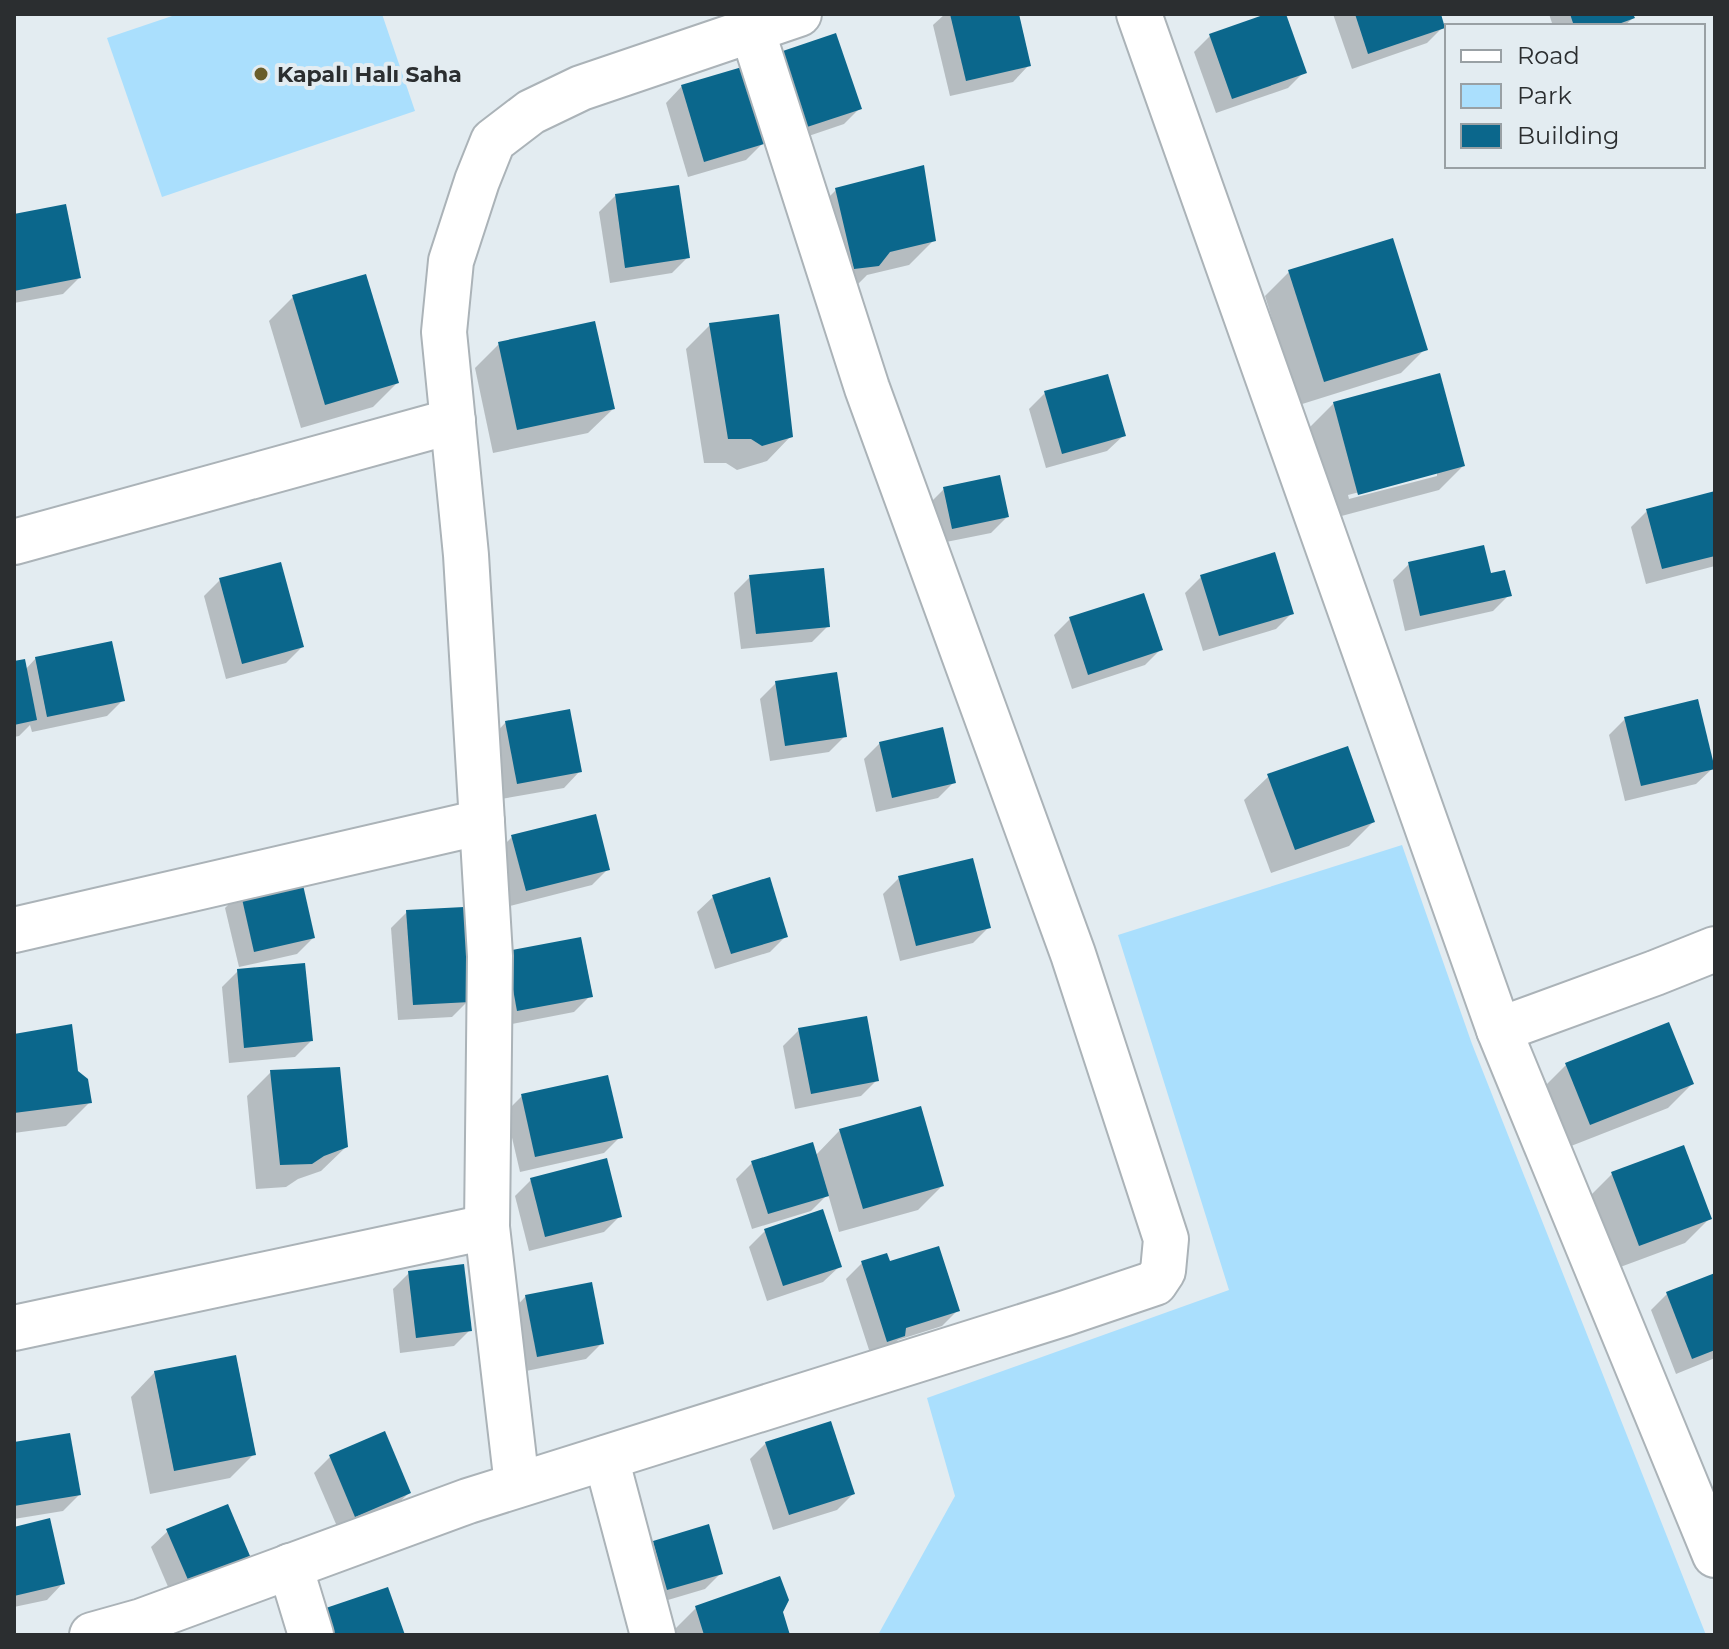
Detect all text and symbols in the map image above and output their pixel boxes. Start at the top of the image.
legend [1445,24,1705,168]
text: Road [1517,41,1580,70]
place label: Kapalı Halı Saha [277,61,462,88]
marker: Kapalı Halı Saha [252,65,270,83]
text: Park [1517,81,1572,110]
text: Building [1517,121,1620,150]

